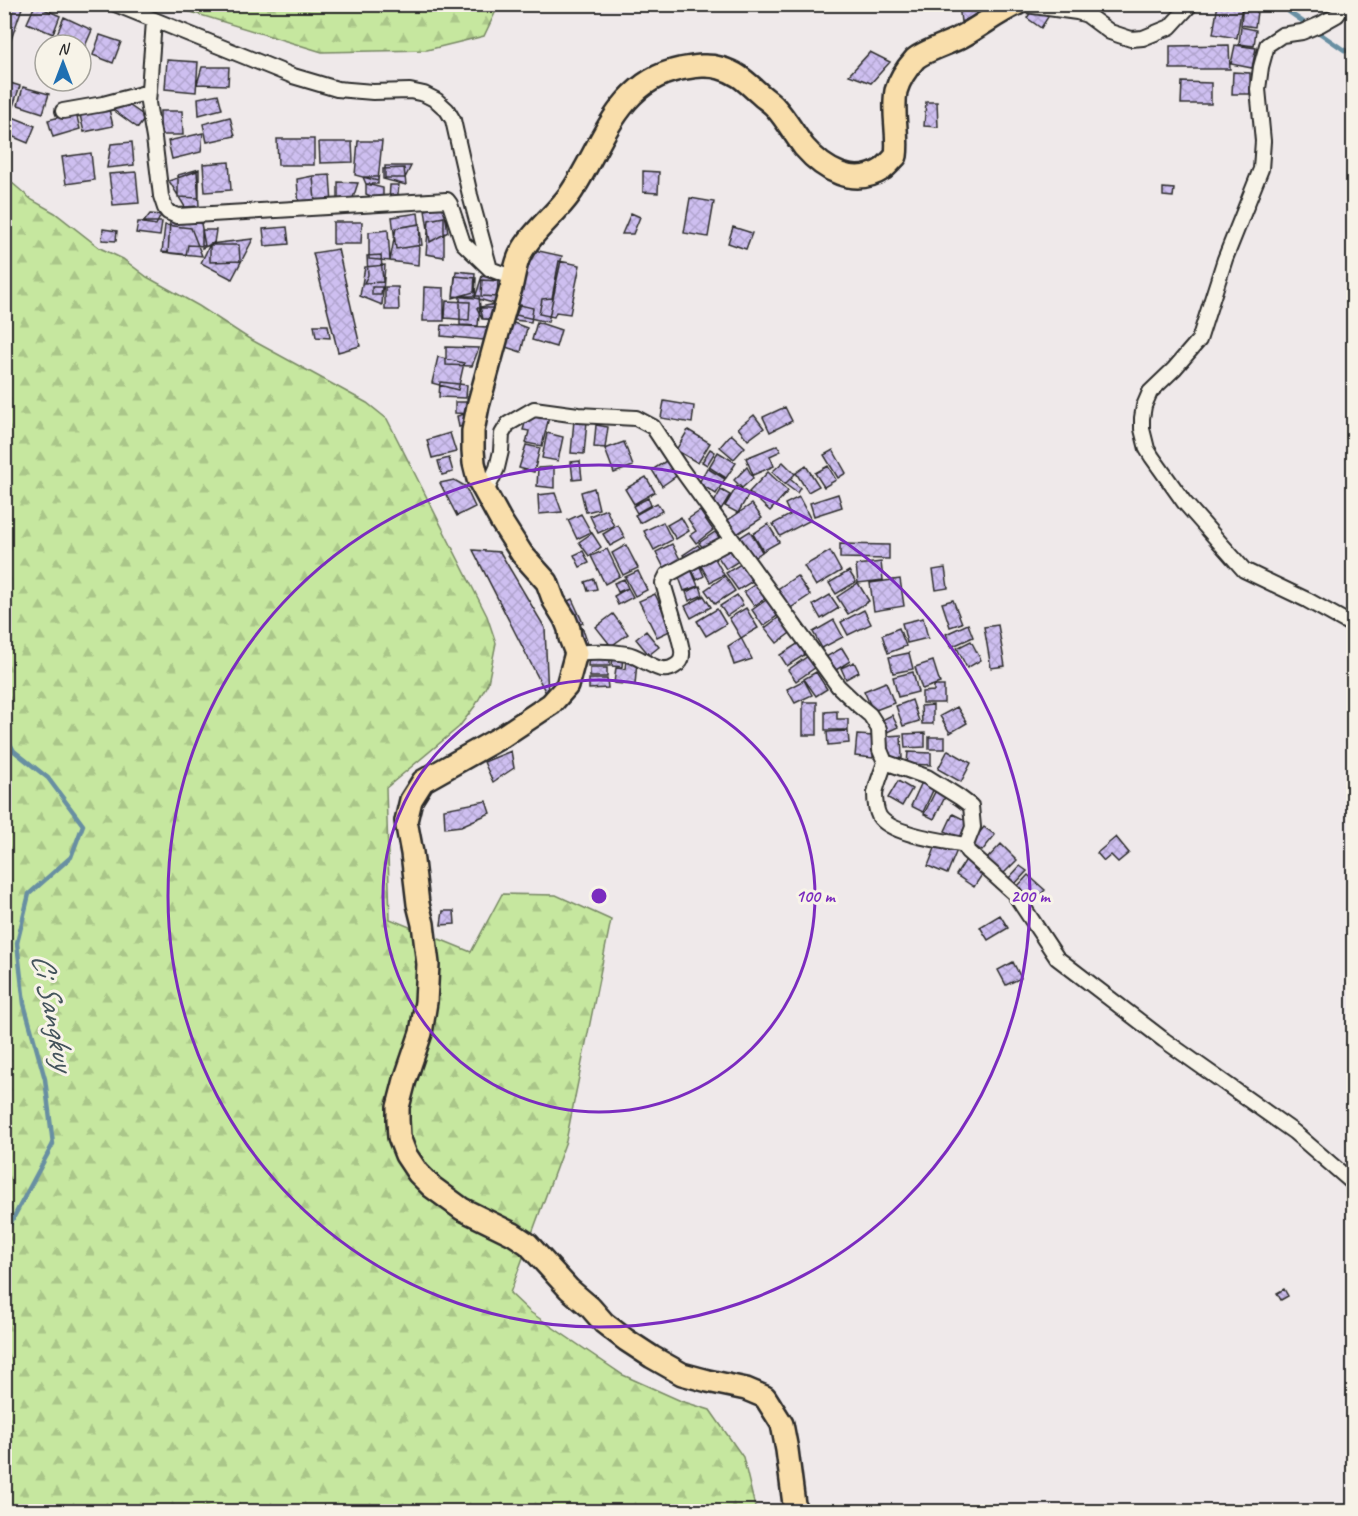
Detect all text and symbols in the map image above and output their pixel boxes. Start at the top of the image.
north arrow [33,33,93,93]
text: N [58,39,71,59]
text: 100 m [796,885,836,907]
text: 200 m [1011,885,1051,907]
centre of rings [589,886,609,906]
water label: Ci Sangkuy [22,950,86,1078]

